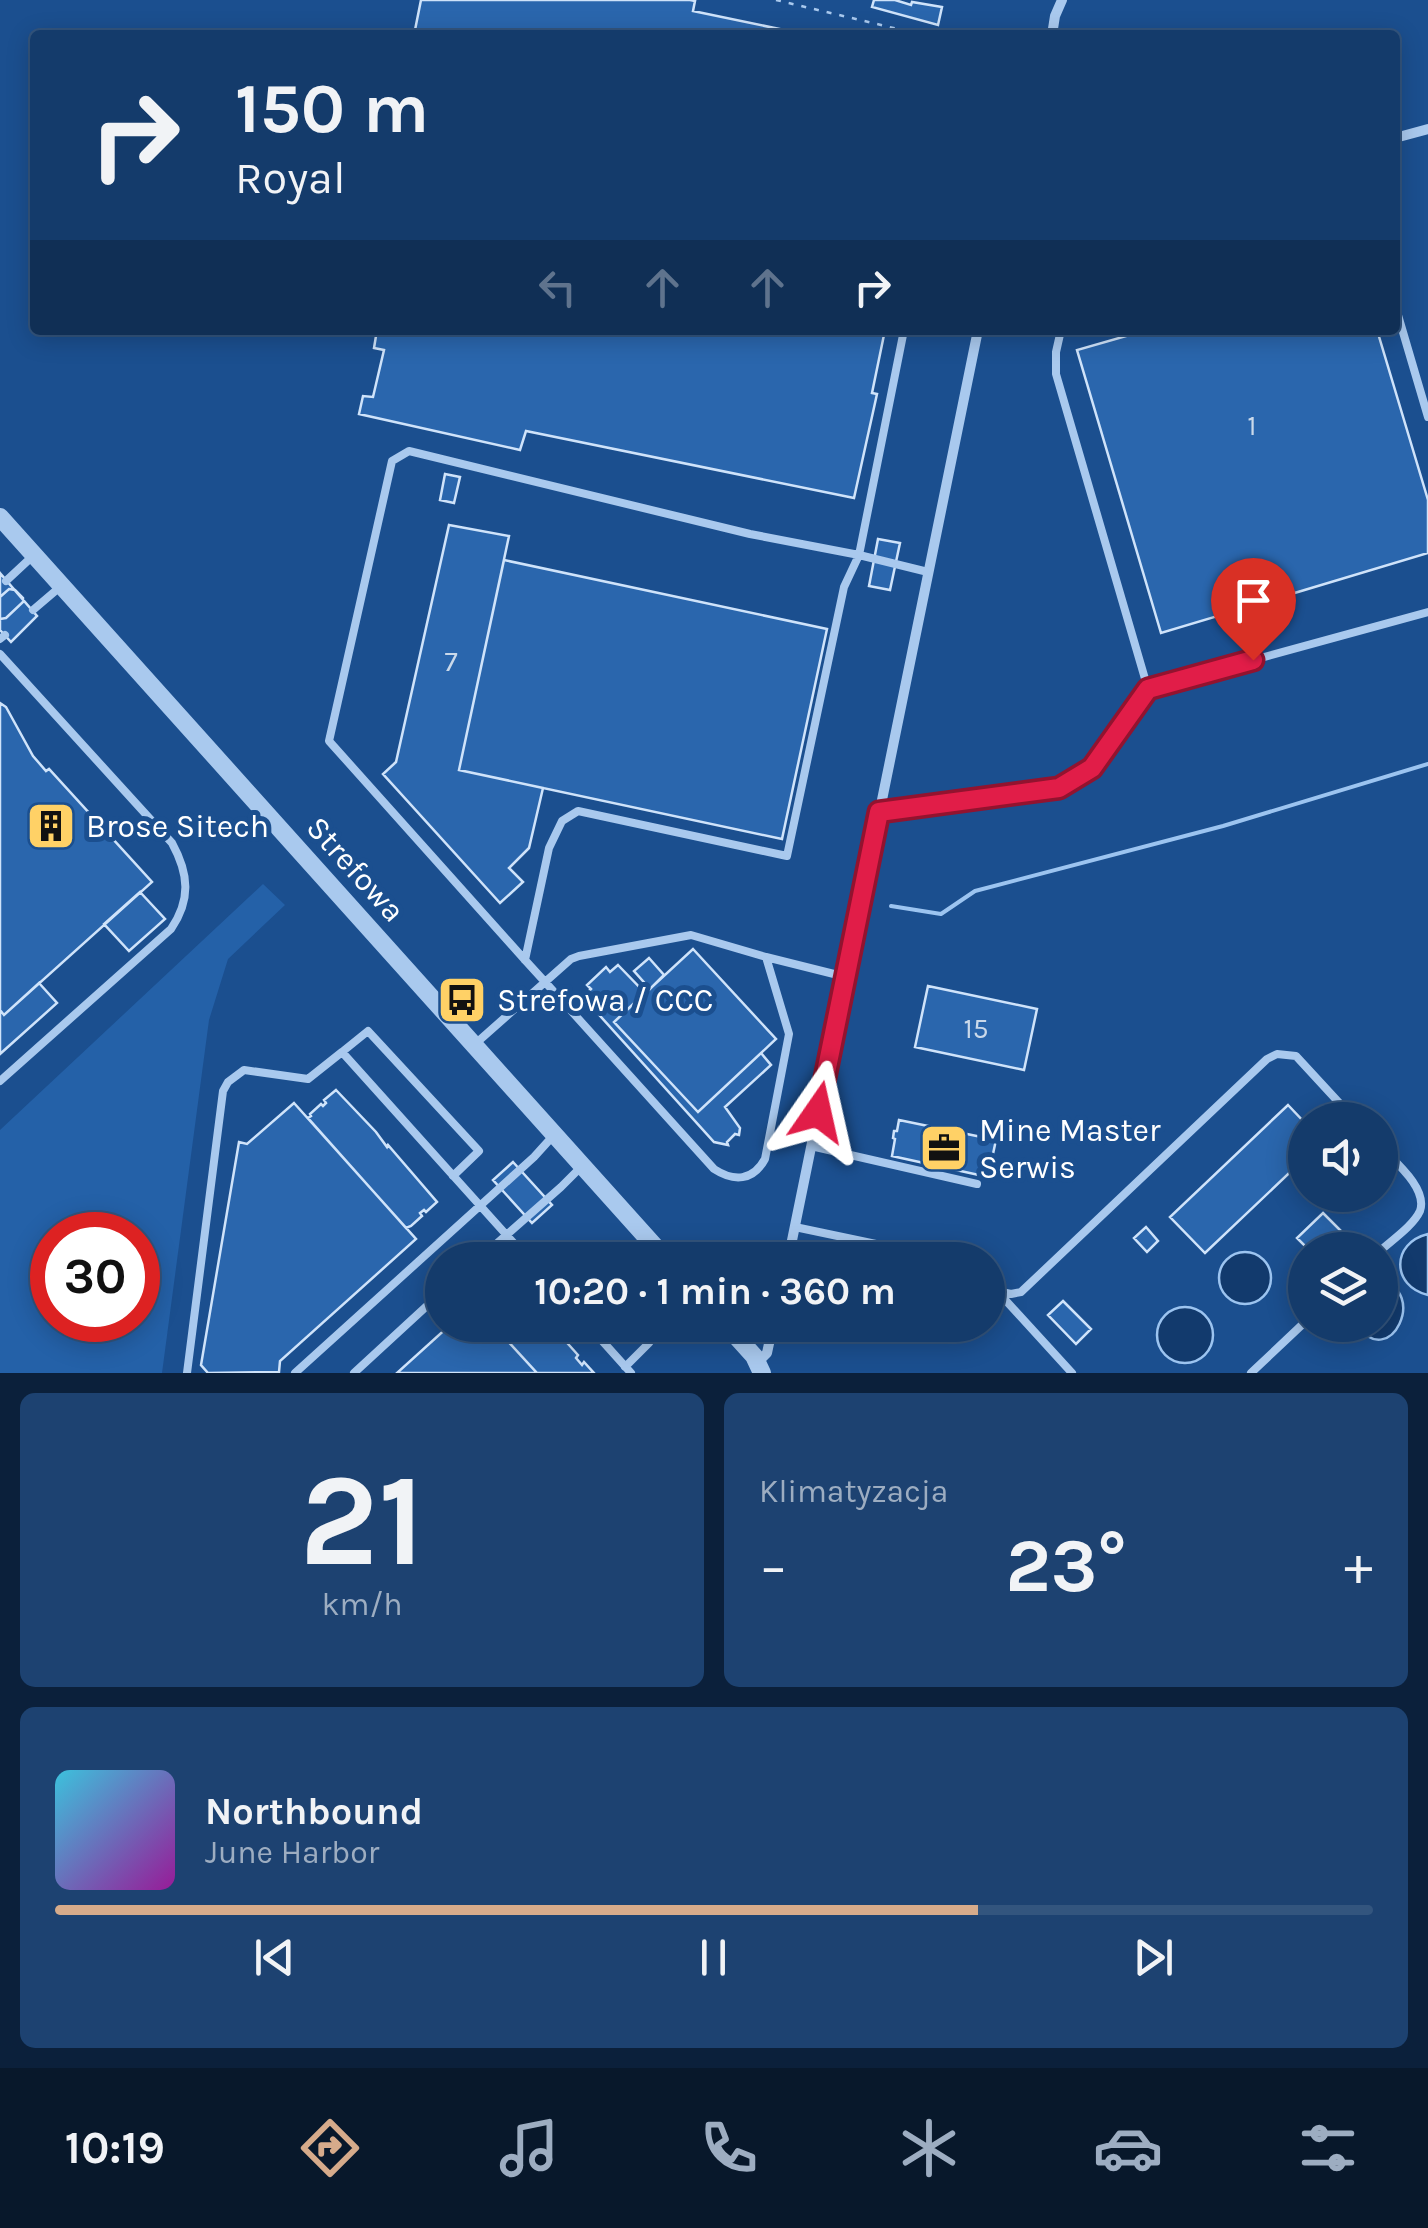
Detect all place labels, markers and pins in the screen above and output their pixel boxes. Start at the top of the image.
pin [1211,558,1296,661]
building icon: Brose Sitech [25,800,77,852]
place label: Brose Sitech [86,808,269,845]
bus stop icon: Strefowa / CCC [436,974,488,1026]
place label: Strefowa / CCC [497,982,713,1019]
place label: Mine Master Serwis [979,1112,1161,1186]
office icon: Mine Master Serwis [918,1122,970,1174]

